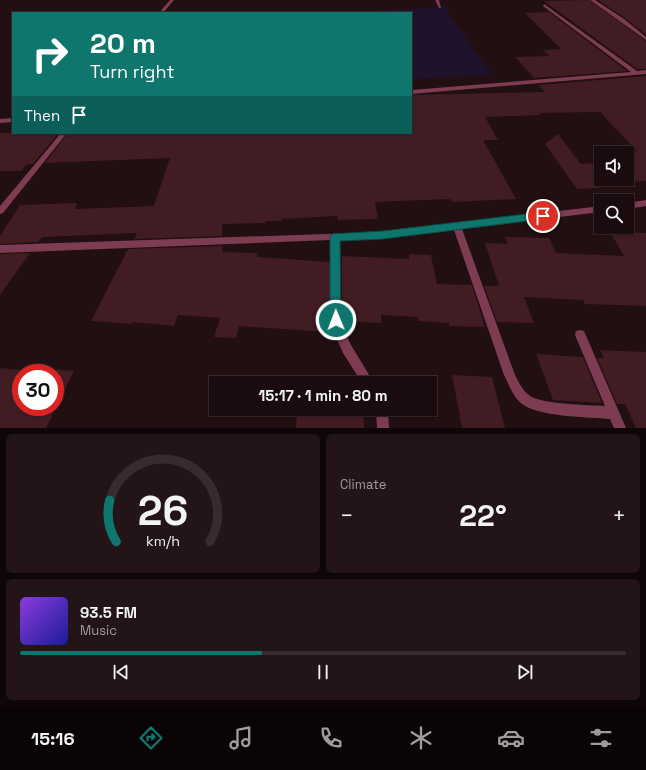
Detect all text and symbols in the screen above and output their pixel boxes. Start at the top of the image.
text: 20 m [90,25,156,61]
icon: right [24,28,76,80]
text: Turn right [90,60,174,83]
icon: arrive [68,104,90,126]
text: Then [24,106,60,125]
map controls [594,146,634,234]
button: sound [594,146,634,186]
button: search [594,194,634,234]
pin [526,199,560,233]
icon: arrive [532,205,554,227]
position arrow [315,299,357,341]
speed limit sign: 30 [12,364,64,416]
text: 15:17 · 1 min · 80 m [258,386,388,405]
text: Climate [340,476,386,493]
text: 26 [138,483,188,536]
text: 22° [459,496,507,535]
text: − [340,501,354,529]
text: + [612,501,626,529]
text: km/h [146,531,180,549]
text: 93.5 FM [80,603,137,622]
text: Music [80,622,117,639]
icon: previous [110,661,132,683]
icon: pause [312,661,334,683]
icon: next [514,661,536,683]
icon: directions [137,724,165,752]
icon: music [227,724,255,752]
icon: phone [317,724,345,752]
icon: climate [407,724,435,752]
icon: car [497,724,525,752]
icon: filters [587,724,615,752]
text: 15:16 [31,727,75,750]

